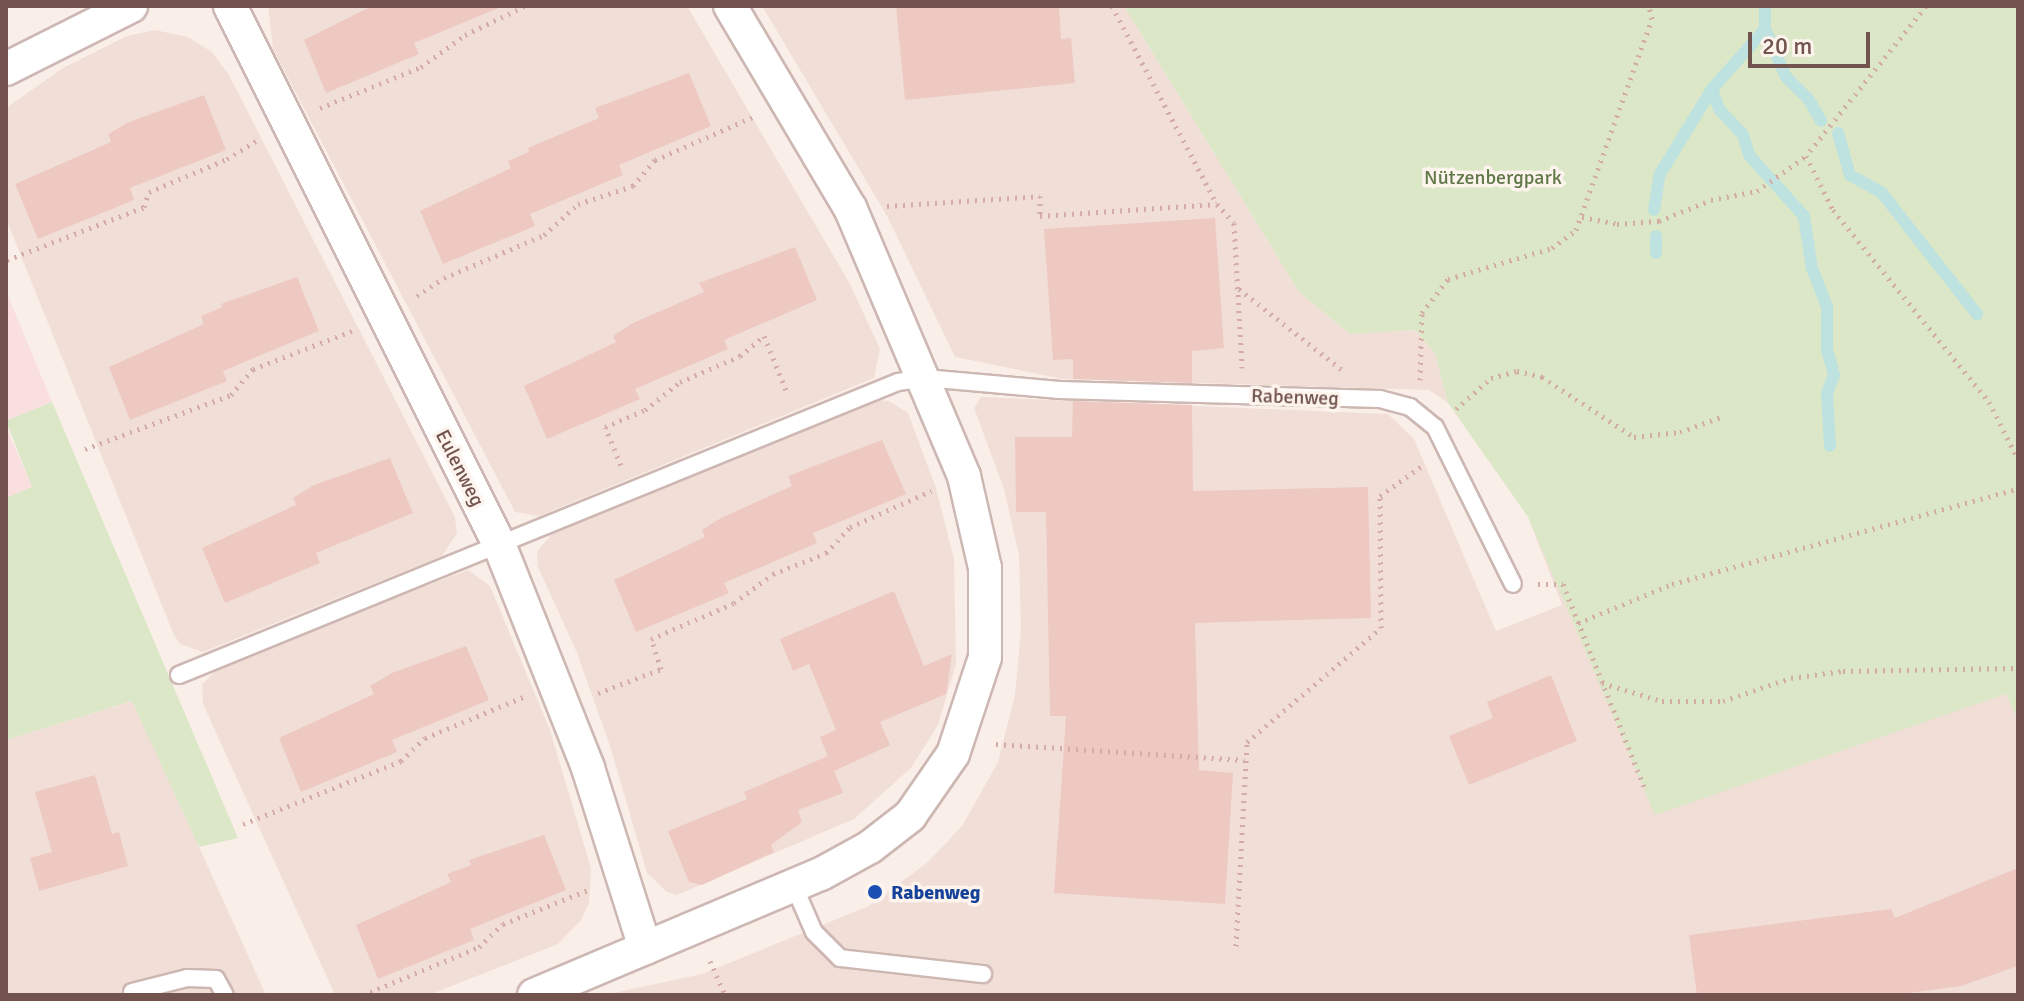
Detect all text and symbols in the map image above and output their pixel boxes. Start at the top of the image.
scale bar [1752,16,1874,66]
text: 20 m [1762,31,1812,61]
park label: Nützenbergpark [1424,165,1562,189]
street label: Rabenweg [1251,383,1339,411]
street label: Eulenweg [430,426,490,510]
place label: Rabenweg [891,880,980,904]
marker: Rabenweg [866,883,884,901]

